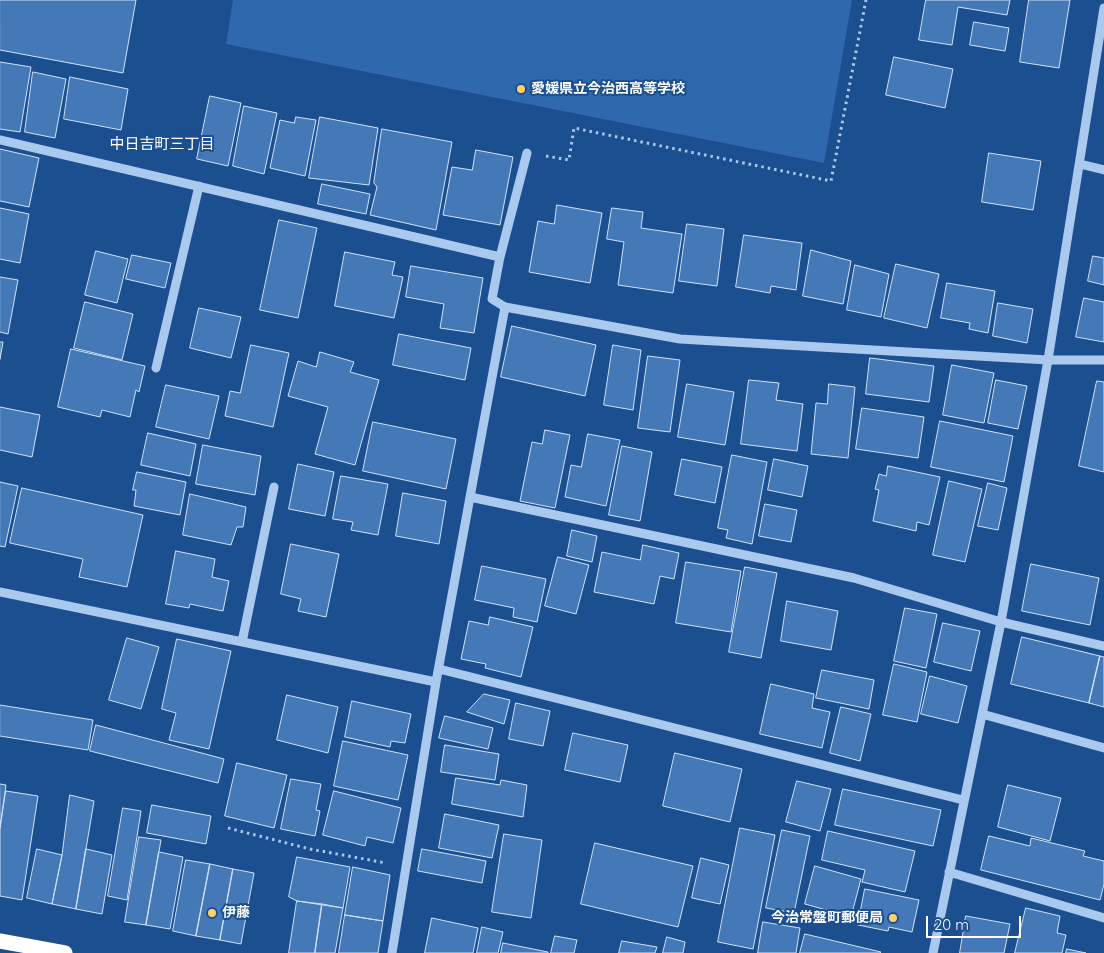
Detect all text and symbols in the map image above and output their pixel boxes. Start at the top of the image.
place label: 愛媛県立今治西高等学校 [531,81,685,97]
marker: 愛媛県立今治西高等学校 [515,83,527,95]
district label: 中日吉町三丁目 [110,135,214,153]
place label: 伊藤 [222,905,250,921]
scale bar [929,906,1024,938]
marker: 伊藤 [206,907,218,919]
place label: 今治常盤町郵便局 [771,910,883,926]
marker: 今治常盤町郵便局 [887,912,899,924]
text: 20 m [934,915,969,934]

